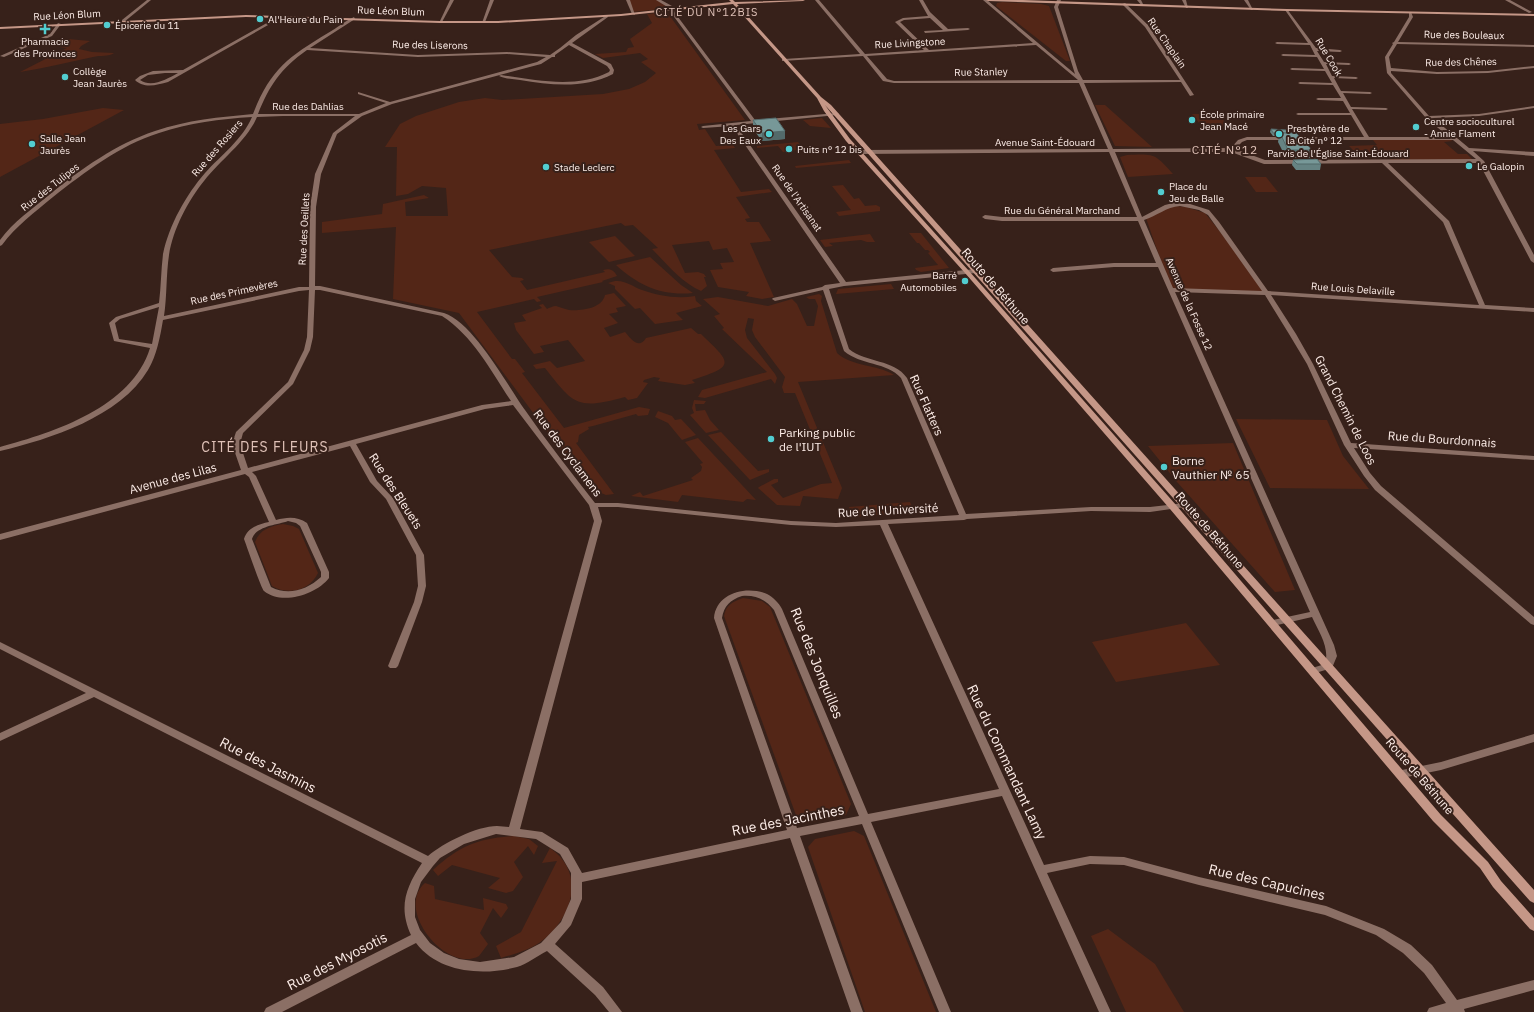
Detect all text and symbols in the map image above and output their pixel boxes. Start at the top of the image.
street label: Rue Léon Blum [357,3,425,19]
district label: CITÉ DU N°12BIS [656,5,759,19]
street label: Rue Léon Blum [33,7,101,23]
place label: Al'Heure du Pain [268,13,343,26]
marker: Al'Heure du Pain [255,14,265,24]
street label: Rue Chaplain [1145,15,1189,71]
place label: Épicerie du 11 [115,19,179,32]
marker: Épicerie du 11 [102,20,112,30]
marker: Pharmacie des Provinces [40,24,50,34]
street label: Rue des Bouleaux [1424,28,1504,42]
place label: Pharmacie des Provinces [14,35,76,60]
street label: Rue Livingstone [874,35,946,51]
street label: Rue Cook [1312,35,1346,79]
street label: Rue des Liserons [392,38,468,52]
street label: Rue des Chênes [1425,55,1497,69]
place label: Collège Jean Jaurès [73,65,127,90]
street label: Rue Stanley [954,65,1008,79]
marker: Collège Jean Jaurès [60,72,70,82]
street label: Rue des Dahlias [272,100,344,113]
place label: École primaire Jean Macé [1200,108,1265,133]
marker: École primaire Jean Macé [1187,115,1197,125]
place label: Centre socioculturel - Annie Flament [1424,115,1515,140]
street label: Rue des Rosiers [189,117,246,179]
place label: Les Gars Des Eaux [720,122,761,147]
place label: Presbytère de la Cité n° 12 [1287,122,1350,147]
marker: Centre socioculturel - Annie Flament [1411,122,1421,132]
marker: Les Gars Des Eaux [764,129,774,139]
marker: Presbytère de la Cité n° 12 [1274,129,1284,139]
place label: Salle Jean Jaurès [40,132,86,157]
street label: Avenue Saint-Édouard [995,136,1095,149]
marker: Salle Jean Jaurès [27,139,37,149]
district label: CITÉ N°12 [1192,142,1258,157]
place label: Puits n° 12 bis [797,143,862,156]
marker: Puits n° 12 bis [784,144,794,154]
street label: Parvis de l'Église Saint-Édouard [1267,147,1409,160]
street label: Rue des Tulipes [18,160,82,214]
place label: Le Galopin [1477,160,1524,173]
place label: Stade Leclerc [554,161,615,174]
marker: Le Galopin [1464,161,1474,171]
marker: Stade Leclerc [541,162,551,172]
street label: Rue de l'Artisanat [769,162,825,235]
place label: Place du Jeu de Balle [1169,180,1225,205]
marker: Place du Jeu de Balle [1156,187,1166,197]
street label: Rue des Oeillets [296,192,312,266]
street label: Rue du Général Marchand [1004,204,1120,217]
street label: Route de Béthune [959,245,1034,328]
street label: Avenue de la Fosse 12 [1163,256,1215,352]
place label: Barré Automobiles [900,269,958,294]
street label: Rue des Primevères [189,276,279,308]
marker: Barré Automobiles [960,276,970,286]
street label: Rue Louis Delaville [1310,280,1396,298]
street label: Grand Chemin de Loos [1312,353,1380,468]
street label: Rue Flatters [907,372,947,438]
street label: Rue des Cyclamens [530,407,606,500]
place label: Parking public de l'IUT [779,425,855,454]
street label: Rue du Bourdonnais [1387,428,1497,450]
marker: Parking public de l'IUT [766,434,776,444]
district label: CITÉ DES FLEURS [201,437,329,456]
street label: Rue des Bleuets [366,450,426,532]
place label: Borne Vauthier № 65 [1172,453,1250,482]
street label: Avenue des Lilas [128,459,218,497]
marker: Borne Vauthier № 65 [1159,462,1169,472]
street label: Route de Béthune [1173,489,1248,572]
street label: Rue de l'Université [837,500,939,520]
street label: Rue des Jonquilles [786,605,848,721]
street label: Rue du Commandant Lamy [963,682,1051,842]
street label: Rue des Jasmins [217,733,319,797]
street label: Route de Béthune [1383,735,1458,818]
street label: Rue des Jacinthes [730,800,846,840]
street label: Rue des Capucines [1207,860,1327,904]
street label: Rue des Myosotis [284,928,390,994]

